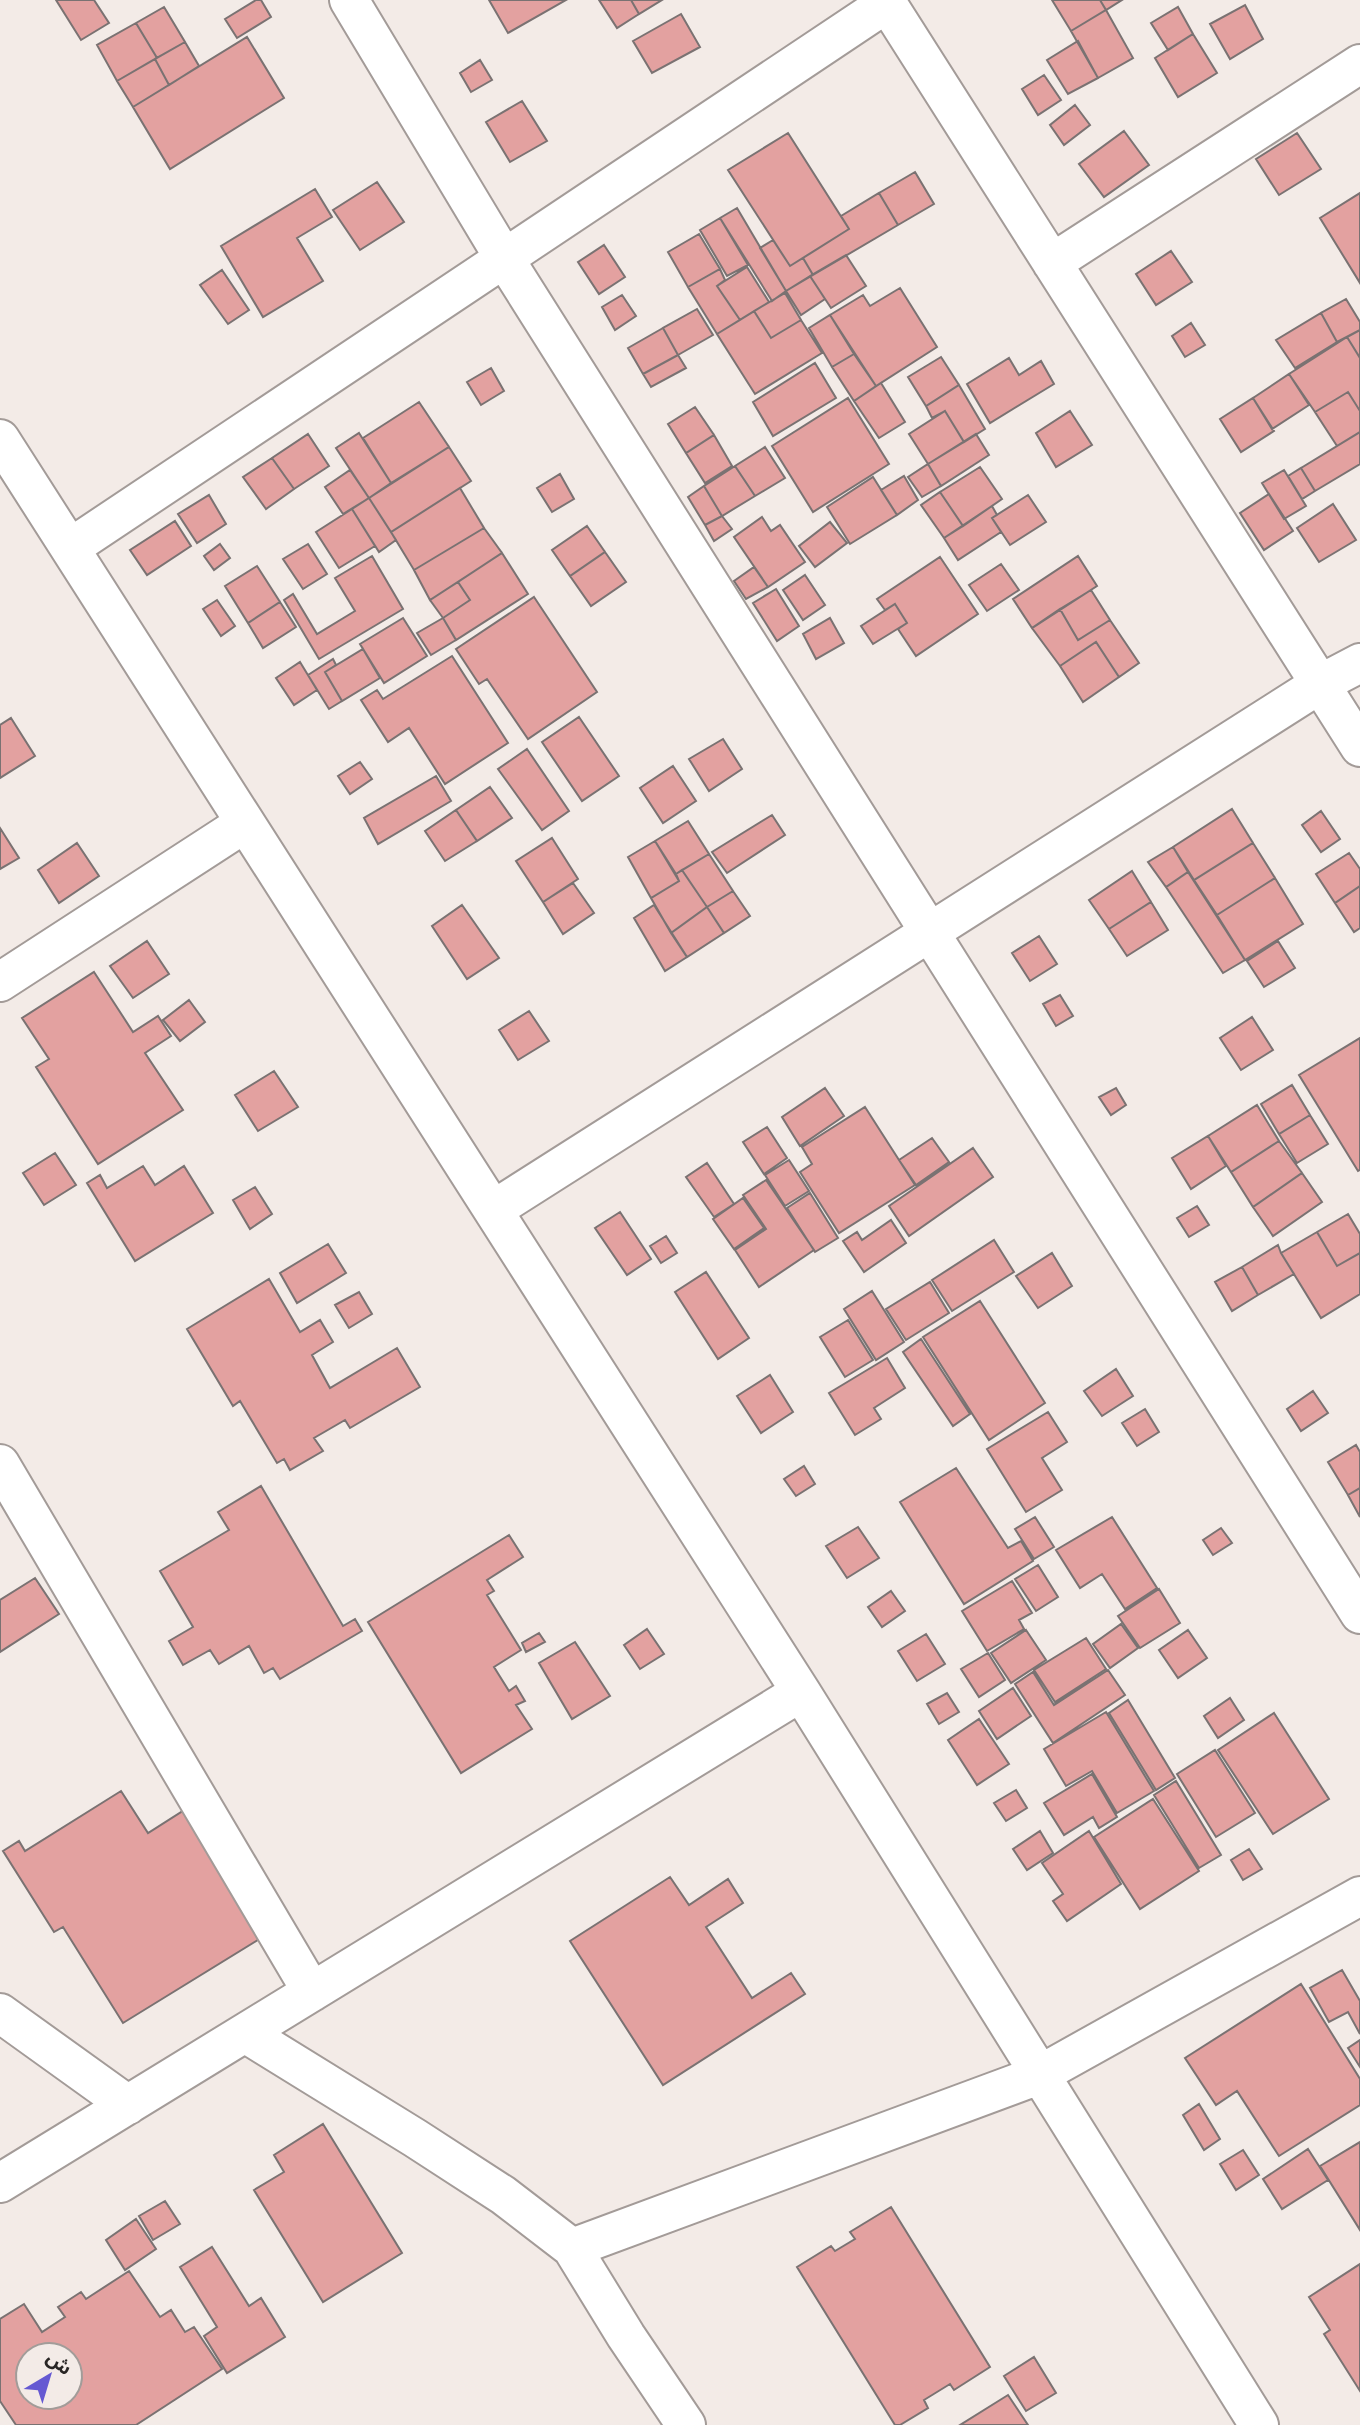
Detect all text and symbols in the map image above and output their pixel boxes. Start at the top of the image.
north arrow [14,2341,84,2411]
text: ش [41,2344,78,2382]

